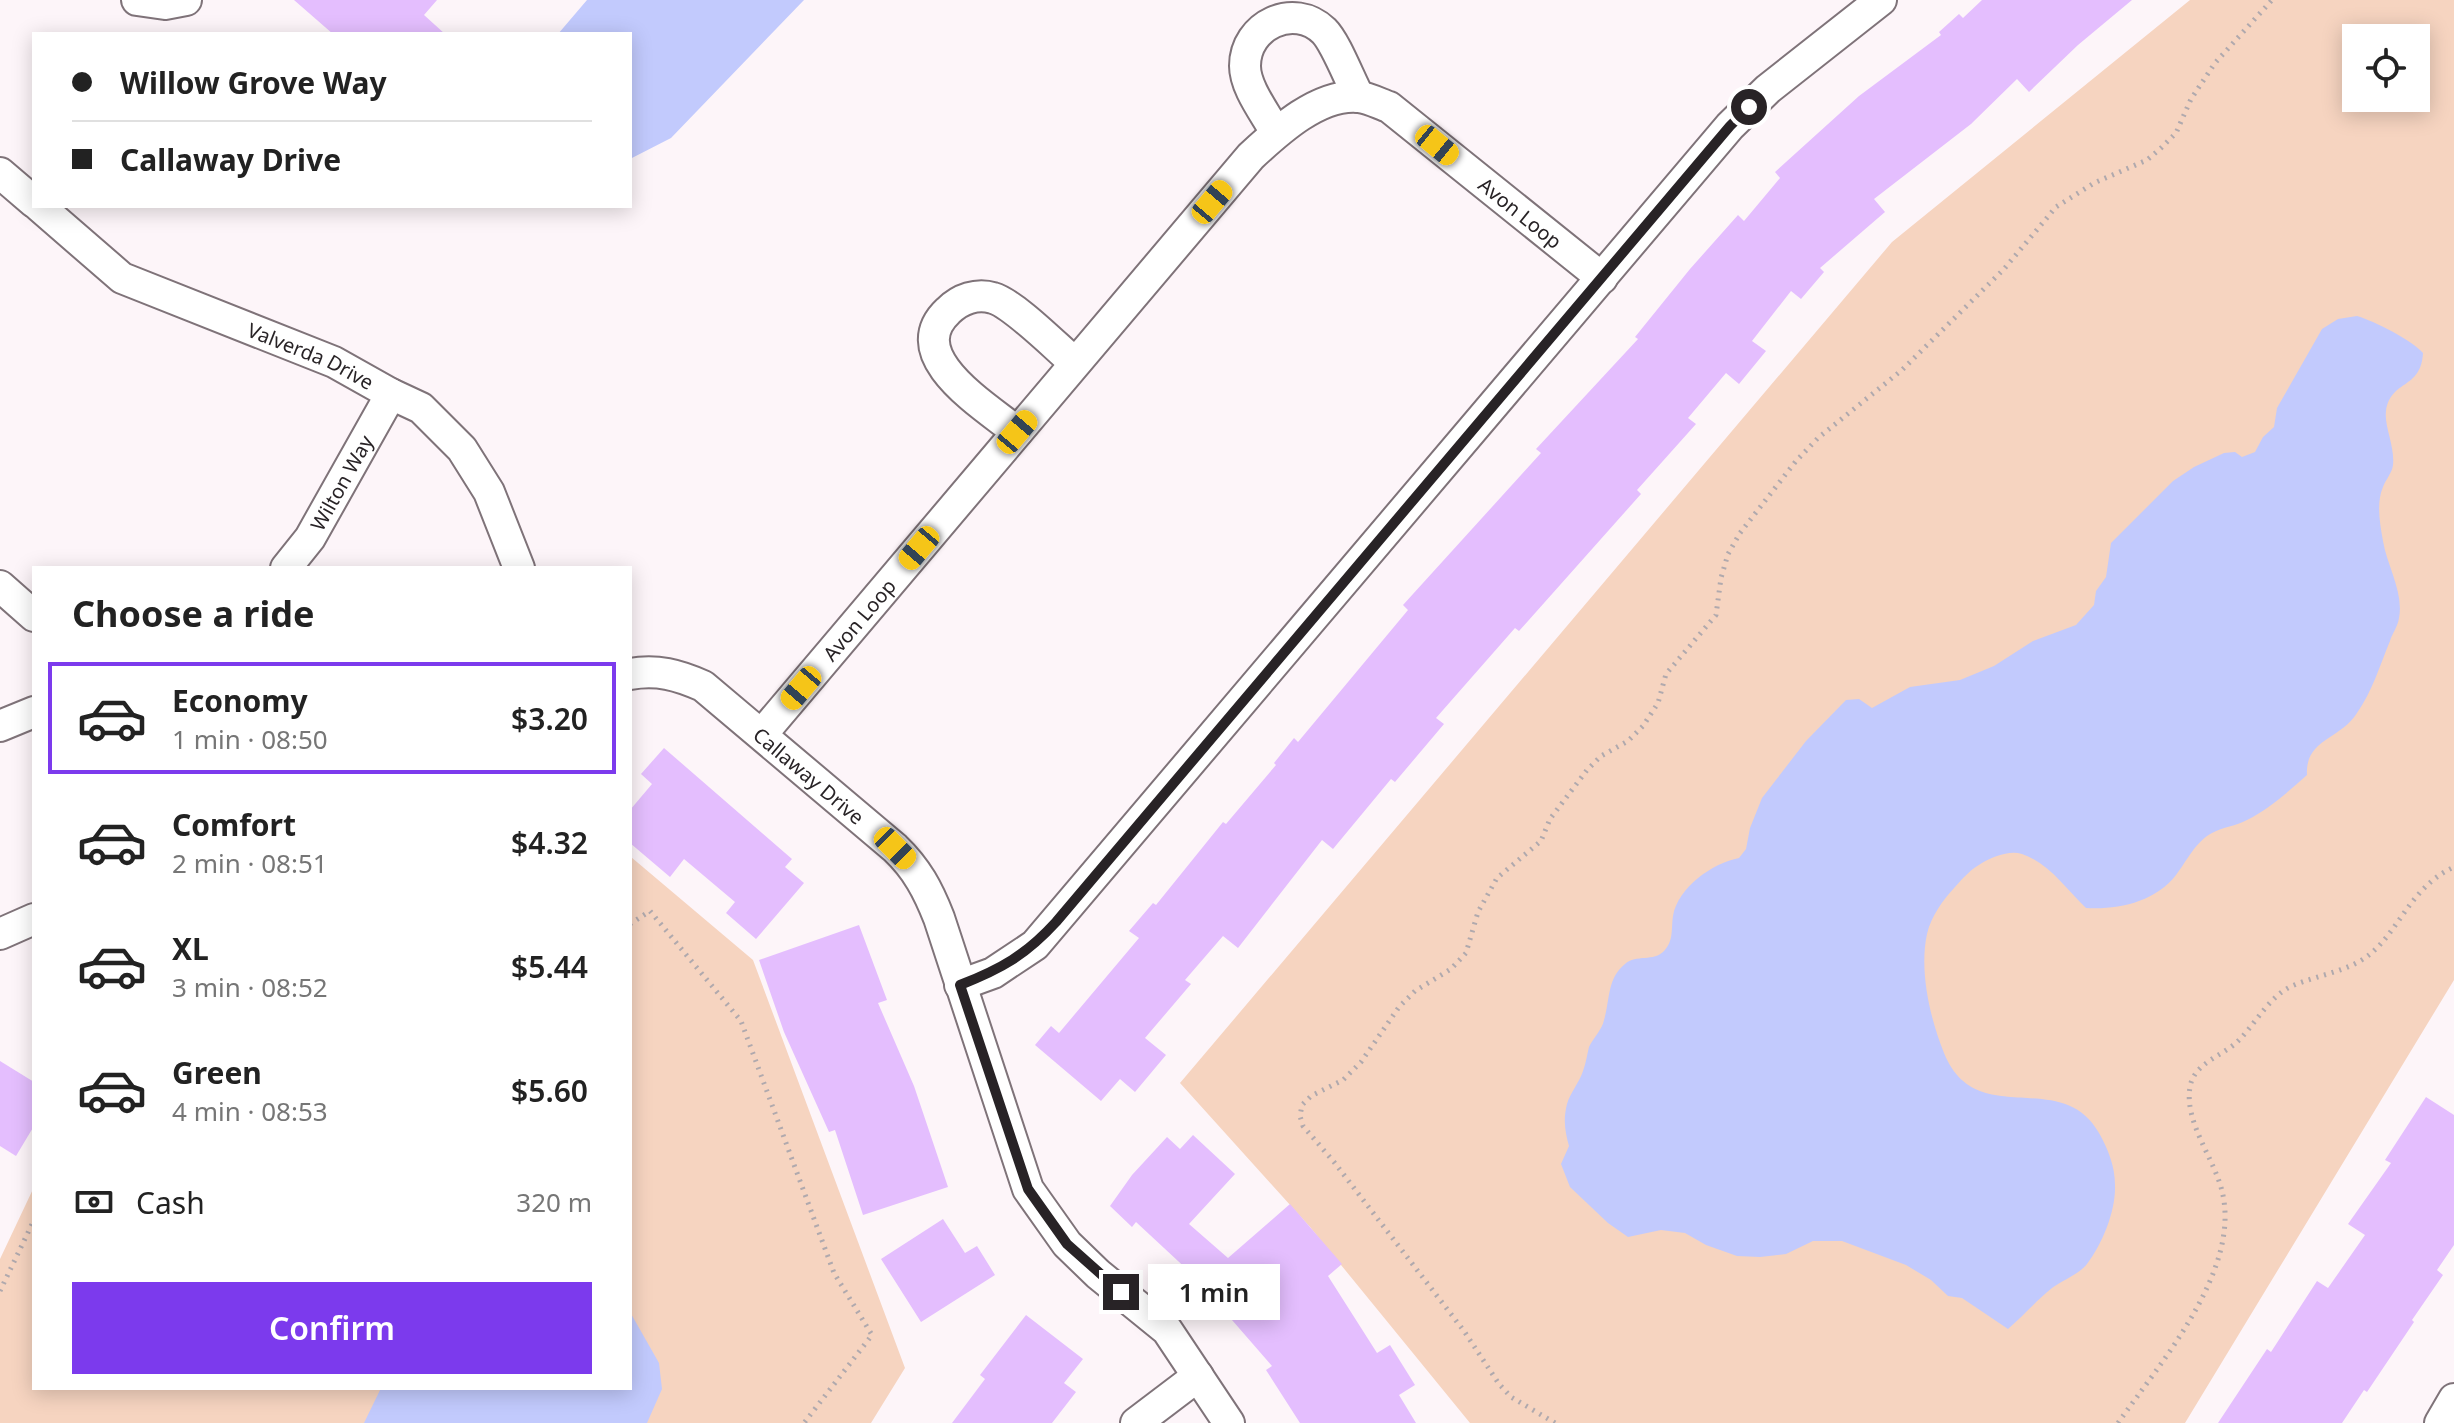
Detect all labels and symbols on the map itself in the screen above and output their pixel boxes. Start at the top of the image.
route start [1731,89,1767,125]
car [1411,121,1463,169]
street label: Avon Loop [1473,171,1568,254]
car [1187,176,1237,228]
street label: Valverda Drive [244,316,379,395]
car [992,406,1042,458]
street label: Wilton Way [304,429,379,535]
car [894,522,944,574]
street label: Avon Loop [816,573,901,666]
car [776,662,826,714]
street label: Callaway Drive [748,721,870,830]
car [870,823,920,873]
callout: 1 min [1149,1264,1281,1320]
route end [1103,1274,1139,1310]

